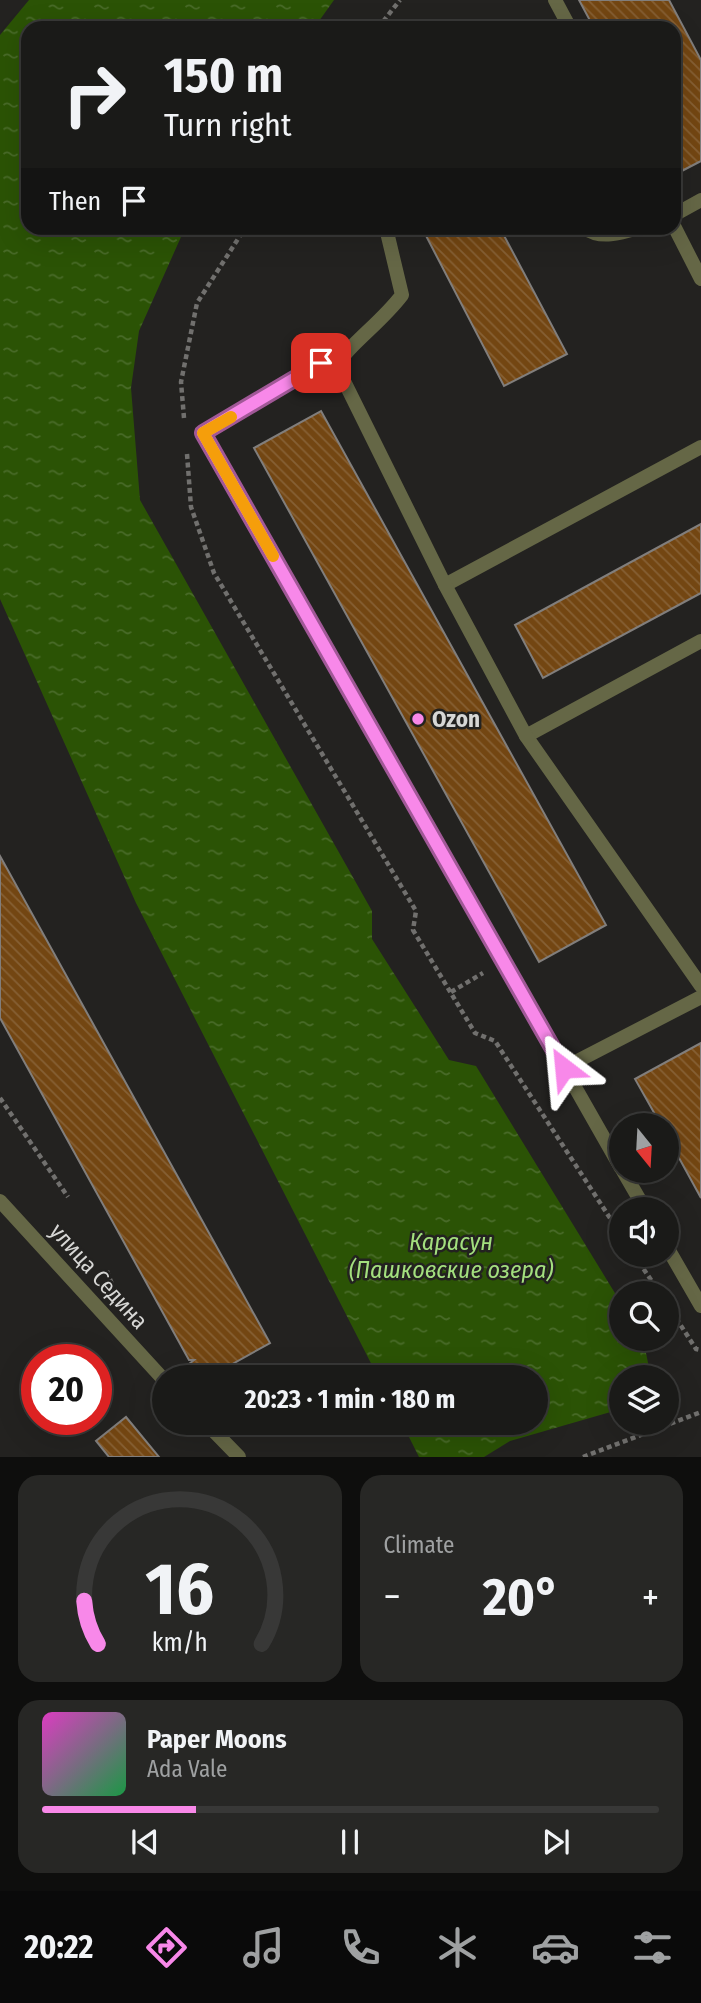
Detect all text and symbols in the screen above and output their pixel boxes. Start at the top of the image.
text: 150 m [164,46,283,105]
icon: right [49,49,140,140]
text: Turn right [164,106,291,144]
icon: arrive [115,182,153,220]
text: Then [49,186,101,217]
pin [291,333,351,393]
icon: arrive [302,344,340,382]
place label: Ozon [432,705,480,733]
marker: Ozon [410,711,426,727]
position arrow [527,1031,601,1105]
north arrow [609,1113,679,1183]
map controls [609,1113,679,1435]
button: sound [609,1197,679,1267]
street label: улица Седина [44,1217,154,1335]
water label: Карасун (Пашковские озера) [349,1228,553,1284]
button: search [609,1281,679,1351]
speed limit sign: 20 [21,1344,112,1435]
button: layers [609,1365,679,1435]
text: 20:23 · 1 min · 180 m [245,1384,455,1415]
text: Climate [384,1531,454,1559]
text: 16 [145,1547,214,1634]
text: 20° [483,1566,560,1629]
text: − [384,1574,401,1620]
text: + [642,1574,659,1620]
text: km/h [152,1628,208,1658]
text: Paper Moons [147,1724,287,1755]
text: Ada Vale [147,1755,227,1783]
icon: previous [126,1823,164,1861]
icon: pause [331,1823,369,1861]
icon: next [537,1823,575,1861]
icon: directions [142,1923,191,1972]
icon: music [239,1923,288,1972]
icon: phone [336,1923,385,1972]
icon: climate [433,1923,482,1972]
icon: car [531,1923,580,1972]
icon: filters [628,1923,677,1972]
text: 20:22 [24,1928,93,1966]

